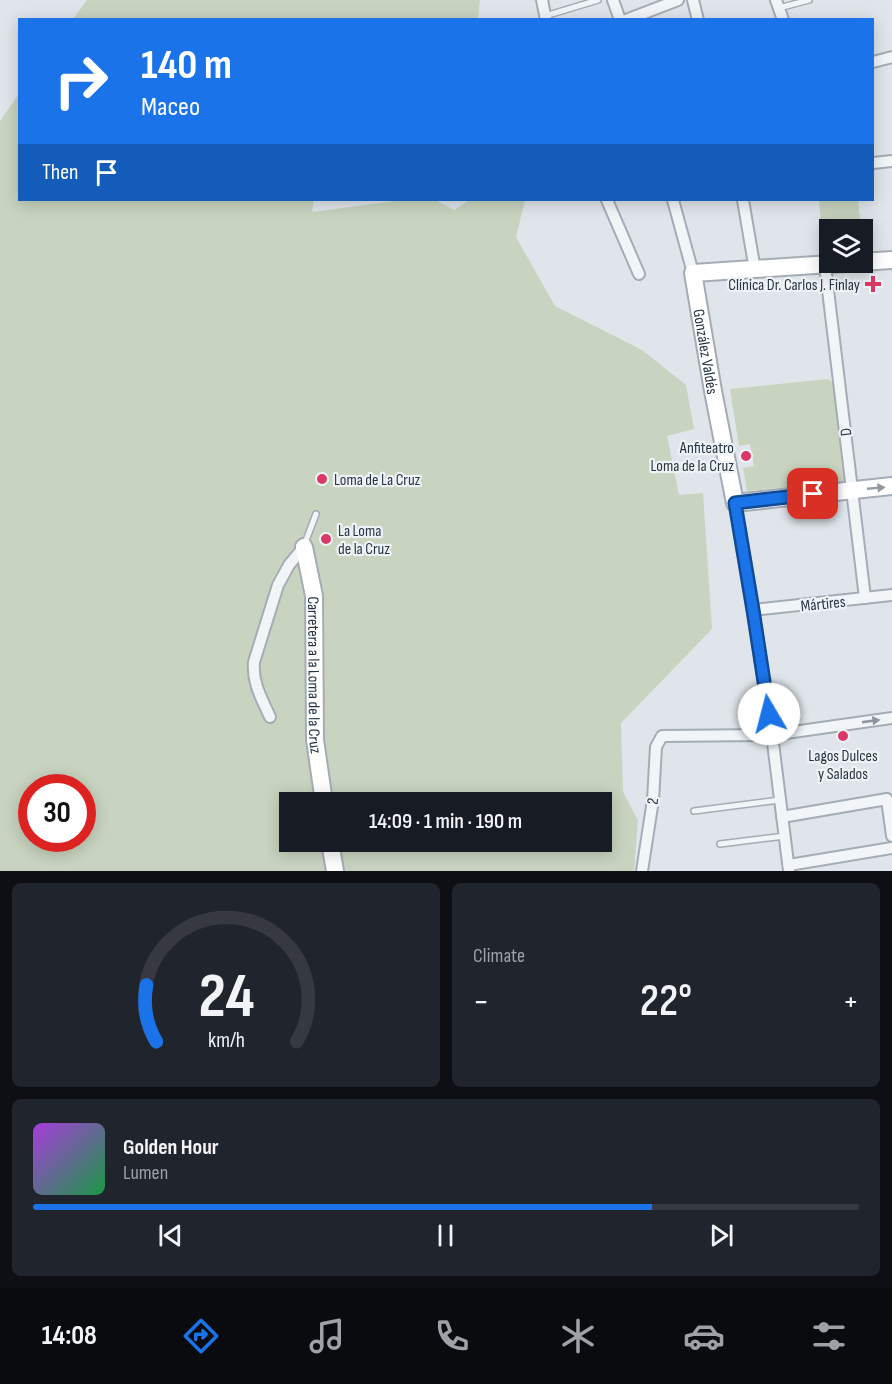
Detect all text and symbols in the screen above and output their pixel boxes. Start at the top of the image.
text: 140 m [141,40,232,91]
icon: right [42,42,120,120]
text: Maceo [141,91,200,123]
icon: arrive [90,156,123,189]
text: Then [42,159,78,186]
map controls [819,219,873,273]
button: layers [819,219,873,273]
marker: Clínica Dr. Carlos J. Finlay [864,275,882,293]
place label: Clínica Dr. Carlos J. Finlay [728,276,860,295]
street label: González Valdés [688,308,721,396]
street label: D [837,427,856,437]
place label: Anfiteatro Loma de la Cruz [651,439,734,476]
marker: Anfiteatro Loma de la Cruz [739,449,753,463]
pin [787,468,838,519]
place label: Loma de La Cruz [334,471,421,490]
marker: Loma de La Cruz [315,472,329,486]
icon: arrive [796,477,829,510]
one-way arrow [867,483,886,493]
place label: La Loma de la Cruz [338,522,390,559]
marker: La Loma de la Cruz [319,532,333,546]
street label: Mártires [800,593,847,616]
street label: Carretera a la Loma de la Cruz [303,596,325,755]
position arrow [737,682,801,746]
one-way arrow [862,716,881,726]
marker: Lagos Dulces y Salados [836,729,850,743]
place label: Lagos Dulces y Salados [808,747,878,784]
speed limit sign: 30 [18,774,96,852]
street label: 2 [644,797,663,805]
text: 14:09 · 1 min · 190 m [369,808,522,835]
text: Climate [473,944,525,968]
text: 24 [198,960,254,1035]
text: 22° [640,974,692,1029]
text: − [473,982,489,1022]
text: + [843,982,859,1022]
text: km/h [207,1028,245,1053]
text: Golden Hour [123,1134,219,1161]
text: Lumen [123,1161,168,1185]
icon: previous [154,1219,187,1252]
icon: pause [429,1219,462,1252]
icon: next [705,1219,738,1252]
icon: directions [180,1315,222,1357]
icon: music [306,1315,348,1357]
icon: phone [431,1315,473,1357]
icon: climate [557,1315,599,1357]
icon: car [683,1315,725,1357]
icon: filters [808,1315,850,1357]
text: 14:08 [42,1320,97,1352]

